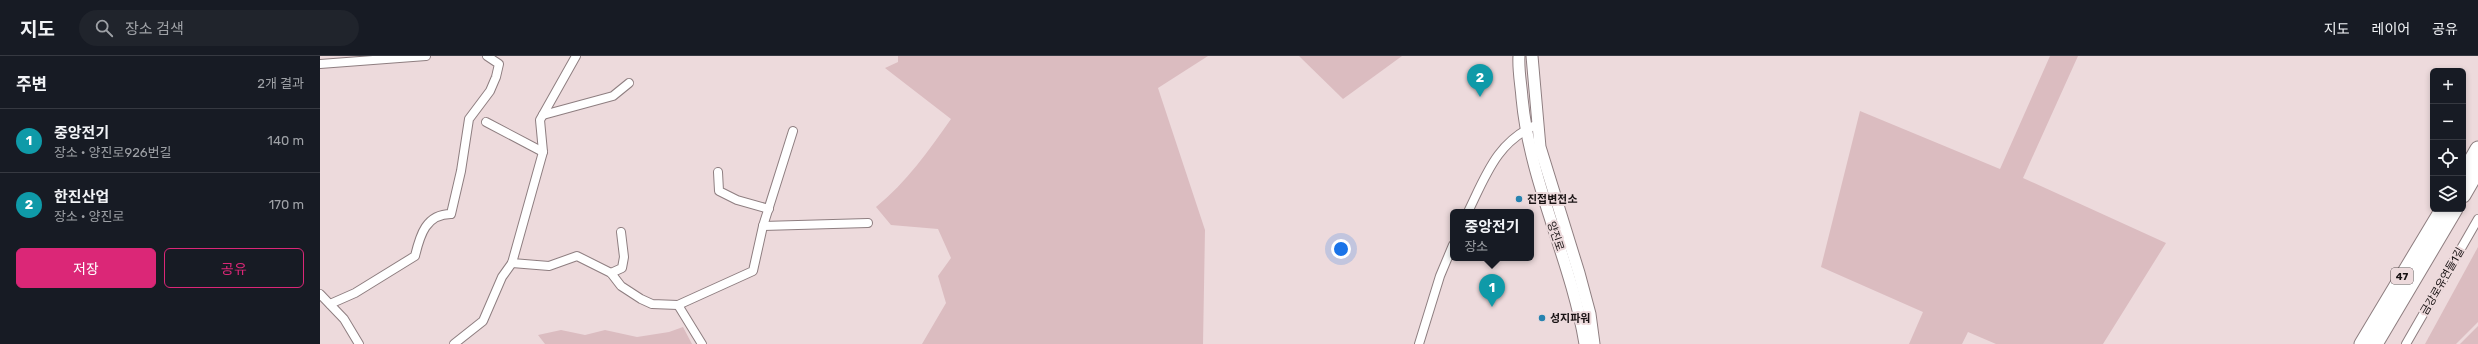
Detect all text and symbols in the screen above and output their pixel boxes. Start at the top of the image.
search box [79,10,359,46]
icon: search [93,17,115,39]
text: 지도 [20,18,55,41]
text: 장소 검색 [125,20,184,38]
text: 지도 [2324,21,2350,38]
text: 레이어 [2372,21,2410,38]
text: 공유 [2432,21,2458,38]
pin: 2 [1467,64,1493,97]
map controls [2430,68,2466,212]
button: + [2430,68,2466,104]
text: 주변 [16,74,47,94]
text: 2개 결과 [257,76,304,91]
button: − [2430,104,2466,140]
text: 중앙전기 [54,124,109,142]
text: 1 [26,133,32,148]
text: 140 m [267,133,304,148]
button: locate [2430,140,2466,176]
text: 장소 · 양진로926번길 [54,145,172,160]
button: layers [2430,176,2466,212]
text: 한진산업 [54,188,109,206]
place label: 진접변전소 [1527,193,1578,206]
marker: 진접변전소 [1514,194,1524,204]
text: 2 [25,197,33,212]
text: 170 m [269,197,304,212]
text: 장소 · 양진로 [54,209,124,224]
popup [1450,209,1534,261]
text: 중앙전기 [1464,218,1520,236]
street label: 양진로 [1544,220,1567,253]
your location [1331,239,1351,259]
text: 장소 [1464,239,1488,254]
street label: 금강로유연들1길 [2418,245,2467,317]
button: 저장 [16,248,156,288]
button: 공유 [164,248,304,288]
road number: 47 [2391,268,2413,284]
pin: 1 [1479,274,1505,307]
place label: 성지파워 [1550,312,1590,325]
marker: 성지파워 [1537,313,1547,323]

